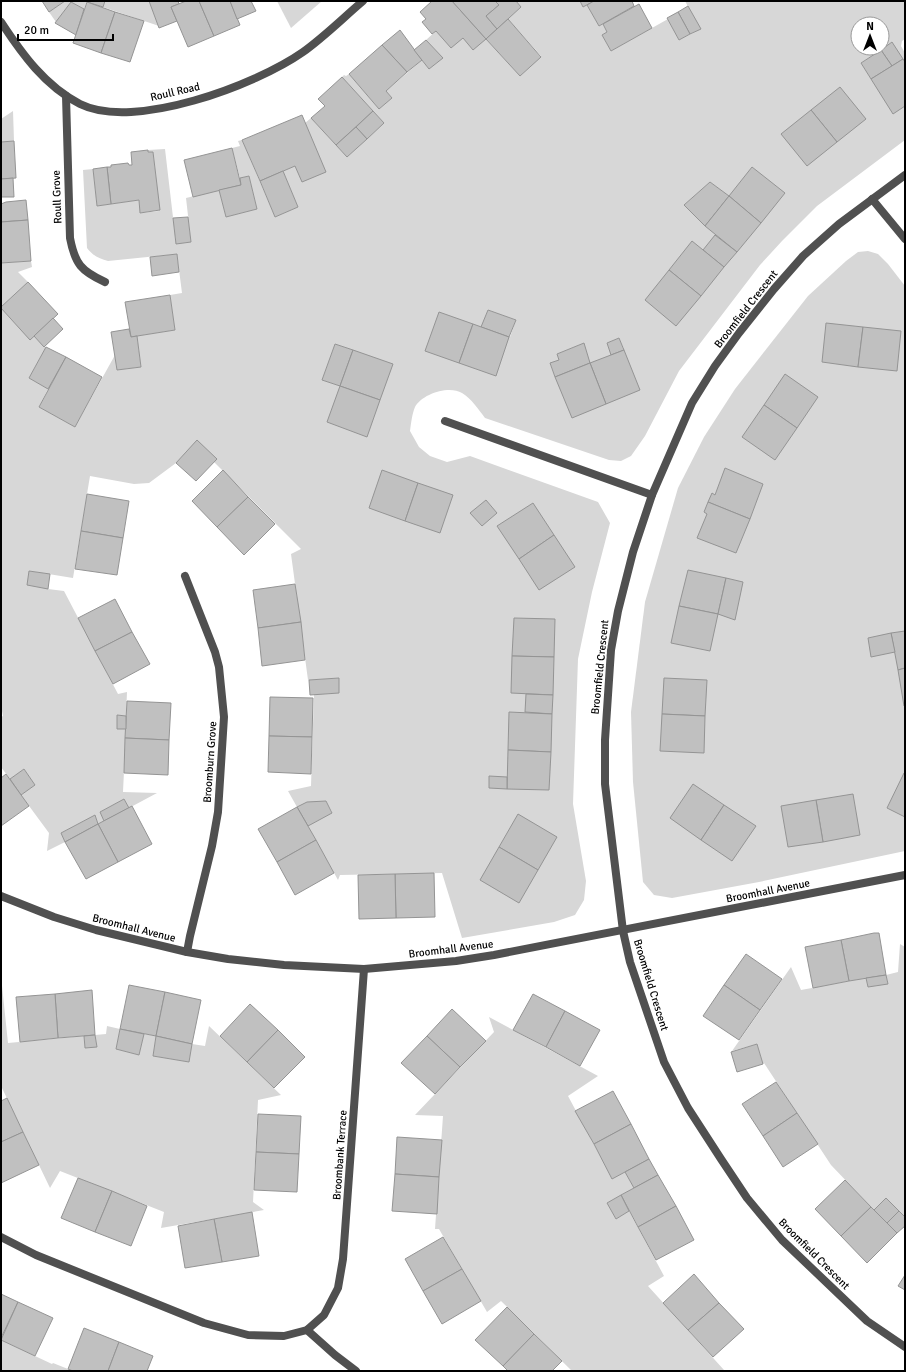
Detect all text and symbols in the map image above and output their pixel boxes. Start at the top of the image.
scale bar [18,16,113,42]
north arrow [850,16,890,56]
text: N [866,20,874,33]
text: 20 m [24,23,49,38]
street label: Roull Road [149,80,201,104]
street label: Roull Grove [50,170,64,224]
street label: Broomfield Crescent [712,267,780,350]
street label: Broomfield Crescent [589,619,611,715]
street label: Broomburn Grove [201,721,219,803]
street label: Broomhall Avenue [725,876,811,906]
street label: Broomhall Avenue [91,911,177,945]
street label: Broomhall Avenue [408,937,494,961]
street label: Broomfield Crescent [631,938,671,1033]
street label: Broombank Terrace [330,1110,350,1200]
street label: Broomfield Crescent [776,1216,852,1292]

